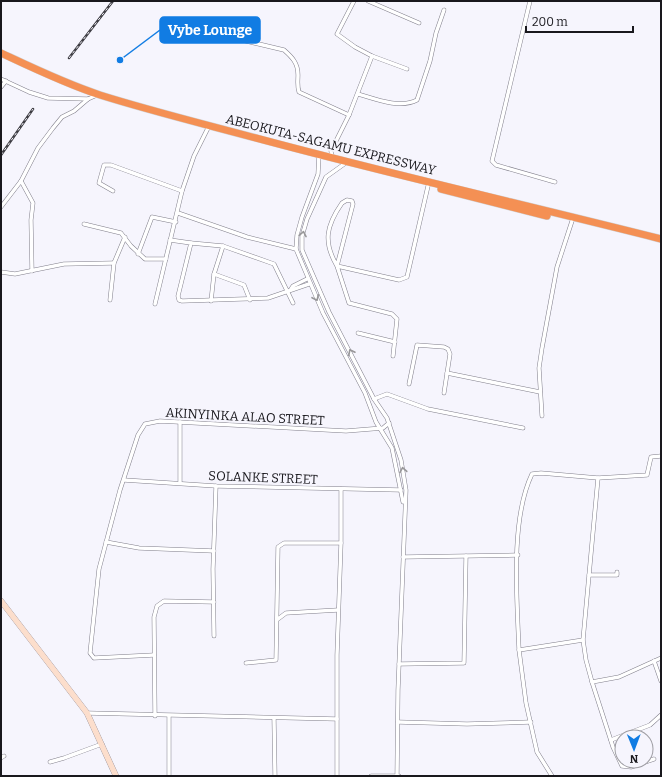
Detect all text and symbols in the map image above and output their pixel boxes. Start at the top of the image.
scale bar [526,8,633,34]
text: 200 m [532,15,568,29]
callout: Vybe Lounge [160,17,260,43]
text: Vybe Lounge [168,22,253,39]
street label: ABEOKUTA-SAGAMU EXPRESSWAY [224,111,438,178]
one-way arrow [298,231,307,237]
one-way arrow [311,293,319,301]
one-way arrow [348,349,355,357]
street label: AKINYINKA ALAO STREET [165,405,325,428]
one-way arrow [399,467,408,473]
street label: SOLANKE STREET [208,468,318,487]
north arrow [614,729,654,769]
text: N [629,752,639,765]

